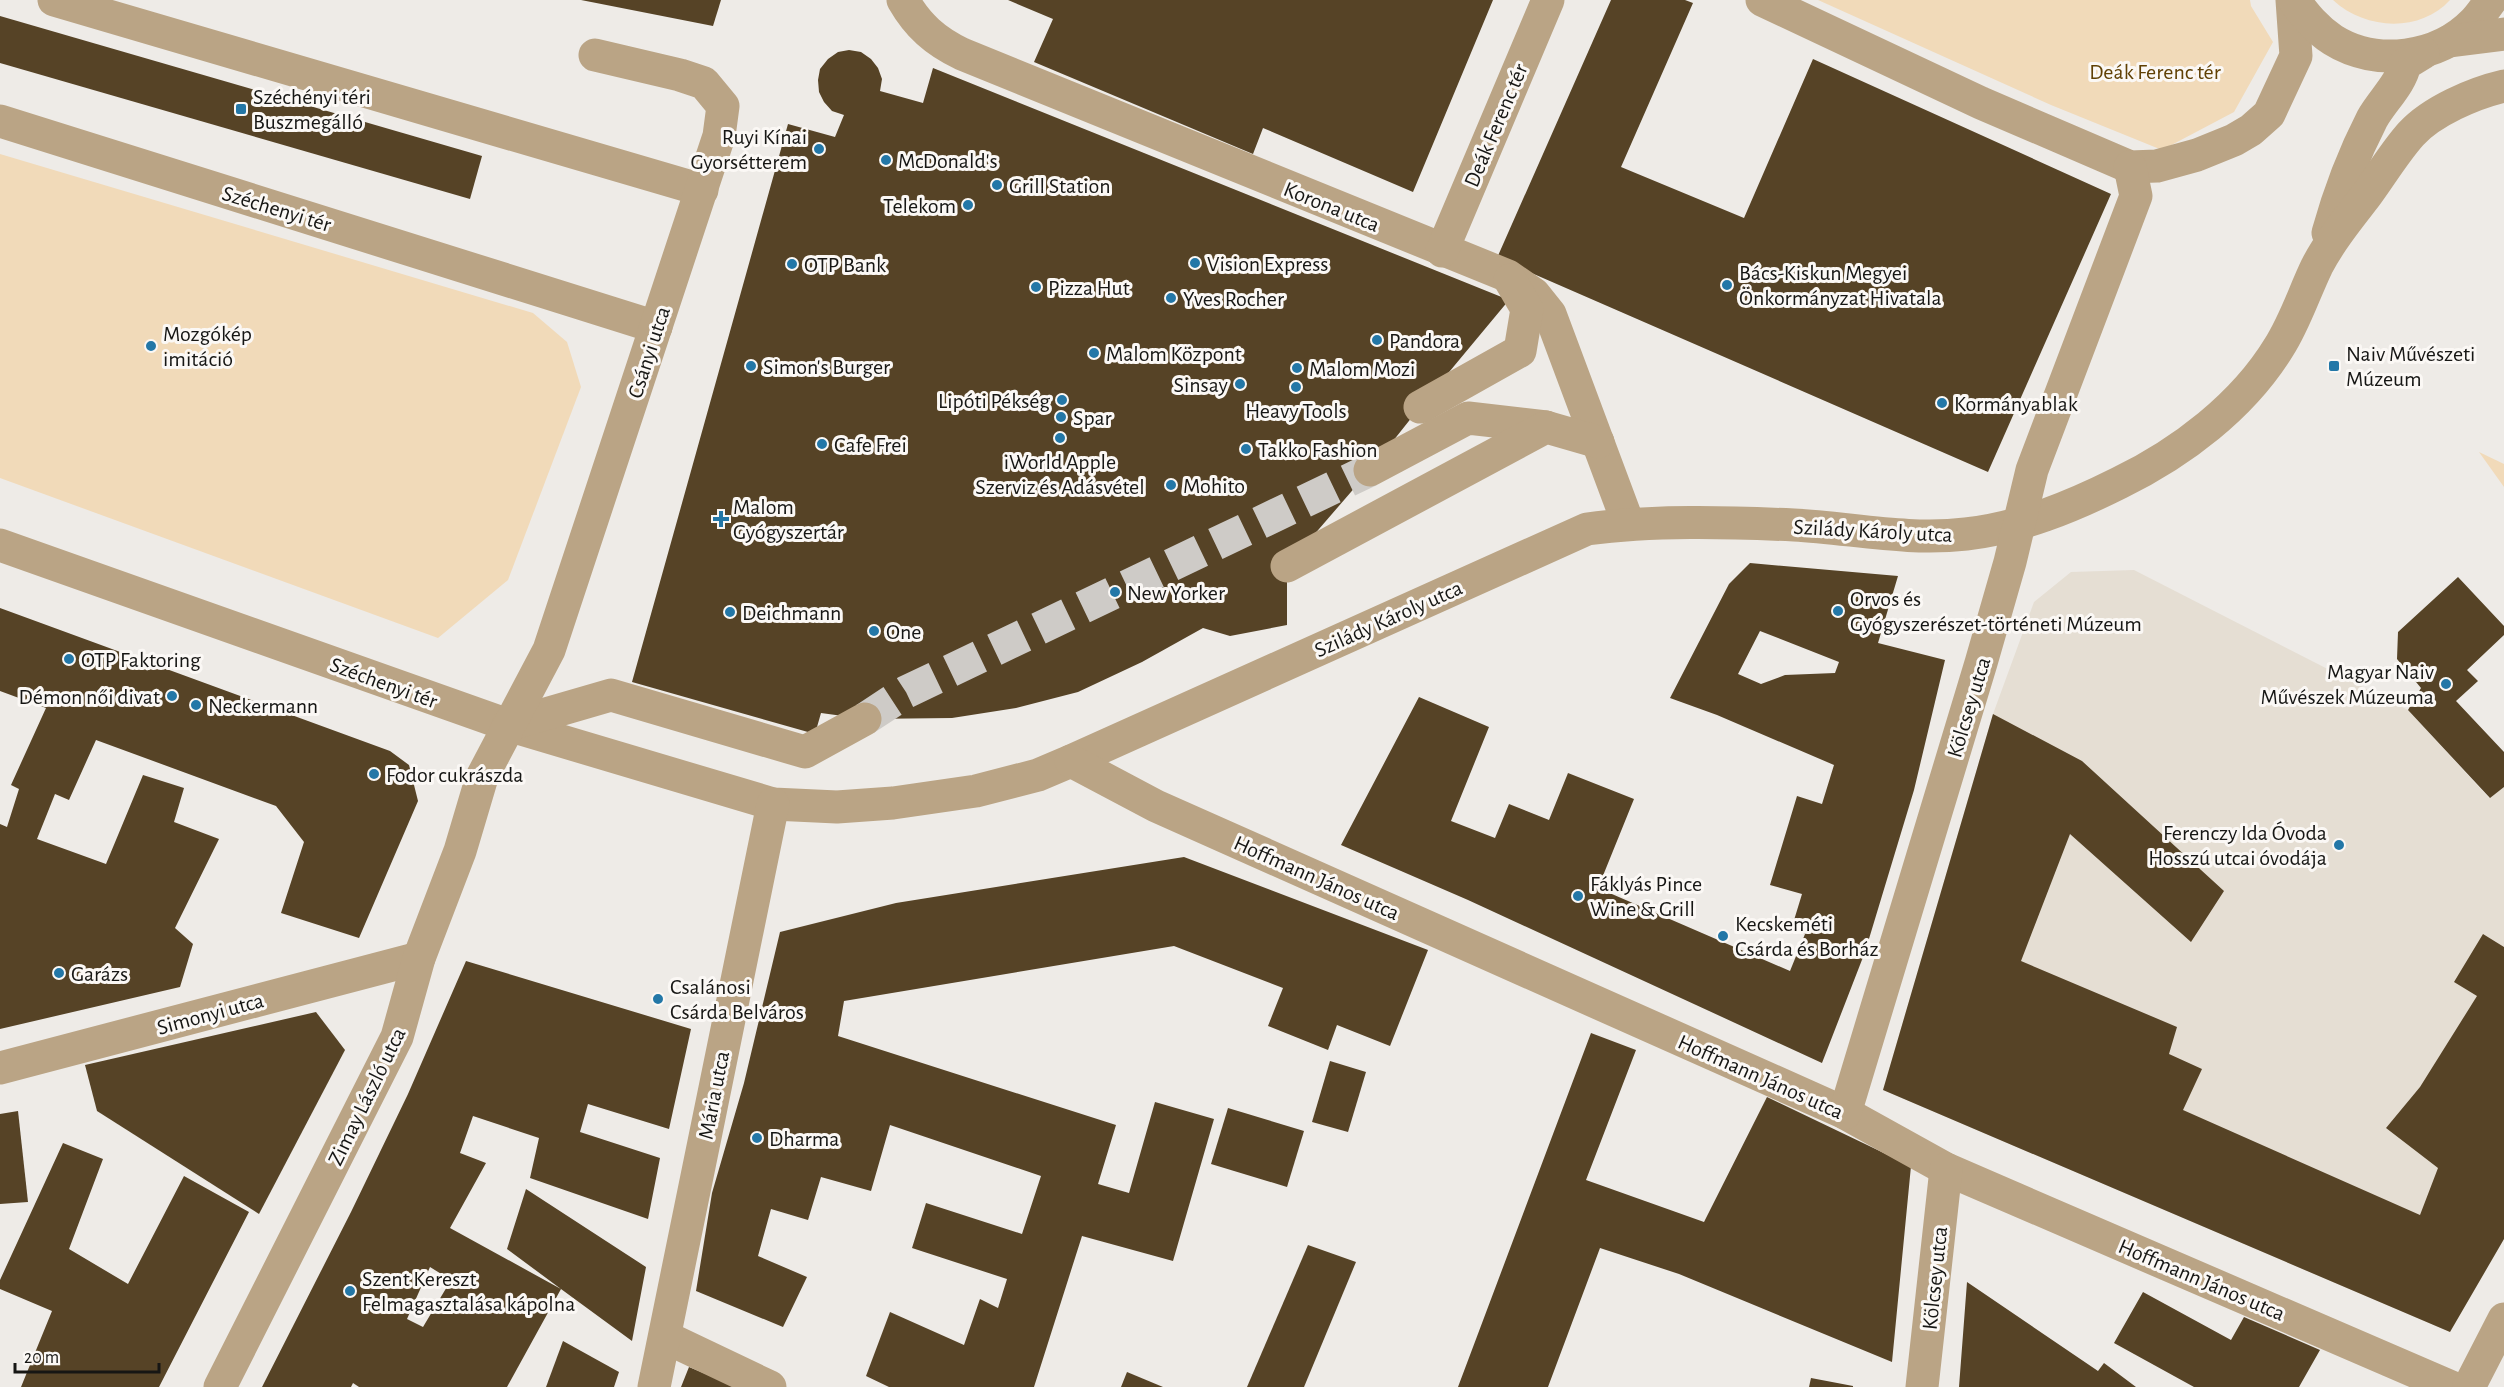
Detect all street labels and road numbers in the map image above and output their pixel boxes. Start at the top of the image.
street label: Deák Ferenc tér [1460,60,1532,190]
street label: Korona utca [1281,178,1383,236]
street label: Széchenyi tér [220,182,334,236]
street label: Csányi utca [624,304,674,401]
street label: Szilády Károly utca [1793,516,1953,546]
street label: Szilády Károly utca [1311,576,1466,661]
street label: Széchenyi tér [327,653,440,713]
street label: Kölcsey utca [1943,654,1995,760]
street label: Hoffmann János utca [1231,832,1403,924]
street label: Simonyi utca [155,989,266,1039]
street label: Zimay László utca [324,1024,410,1169]
street label: Hoffmann János utca [1675,1031,1847,1123]
street label: Mária utca [695,1049,733,1141]
street label: Kölcsey utca [1919,1225,1951,1331]
street label: Hoffmann János utca [2115,1235,2288,1325]

